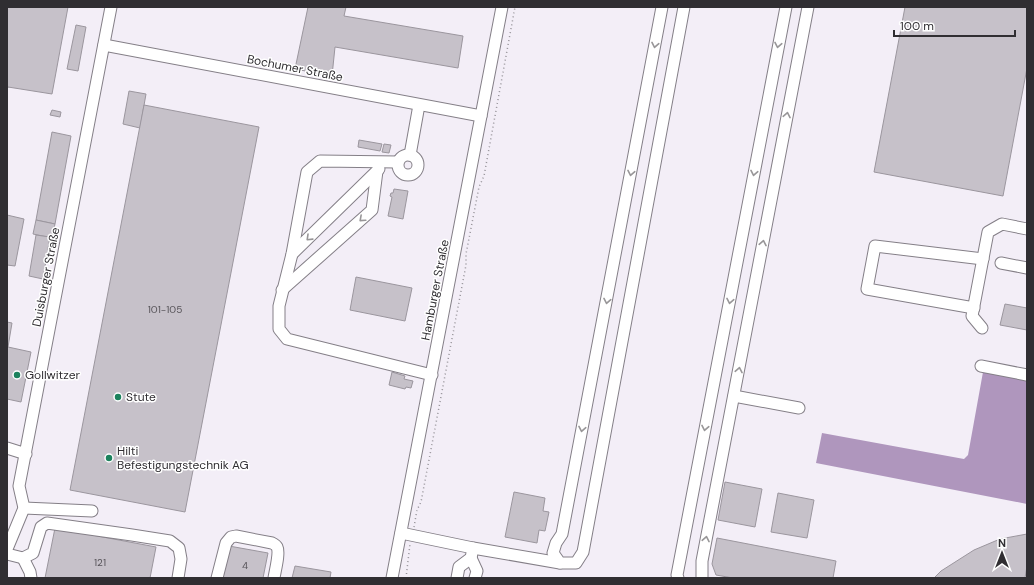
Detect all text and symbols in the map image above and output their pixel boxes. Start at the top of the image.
scale bar [894,12,1015,38]
text: 100 m [900,18,934,34]
one-way arrow [651,42,660,48]
one-way arrow [775,42,783,48]
street label: Bochumer Straße [246,51,344,85]
one-way arrow [782,112,791,118]
one-way arrow [627,170,635,176]
one-way arrow [750,170,759,176]
one-way arrow [359,214,367,222]
street label: Duisburger Straße [29,226,64,328]
one-way arrow [306,233,314,240]
street label: Hamburger Straße [417,238,453,342]
one-way arrow [758,240,766,246]
one-way arrow [603,298,611,304]
one-way arrow [726,298,734,304]
house number: 101-105 [148,303,182,316]
place label: Gollwitzer [25,367,81,383]
one-way arrow [734,367,742,374]
marker: Gollwitzer [12,370,22,380]
place label: Stute [126,389,156,405]
marker: Stute [113,392,123,402]
one-way arrow [579,425,587,432]
one-way arrow [702,425,710,432]
place label: Hilti Befestigungstechnik AG [117,443,249,473]
marker: Hilti Befestigungstechnik AG [104,453,114,463]
north arrow [982,533,1022,573]
one-way arrow [702,536,710,543]
text: N [998,536,1006,550]
house number: 121 [94,556,106,569]
house number: 4 [242,559,248,572]

